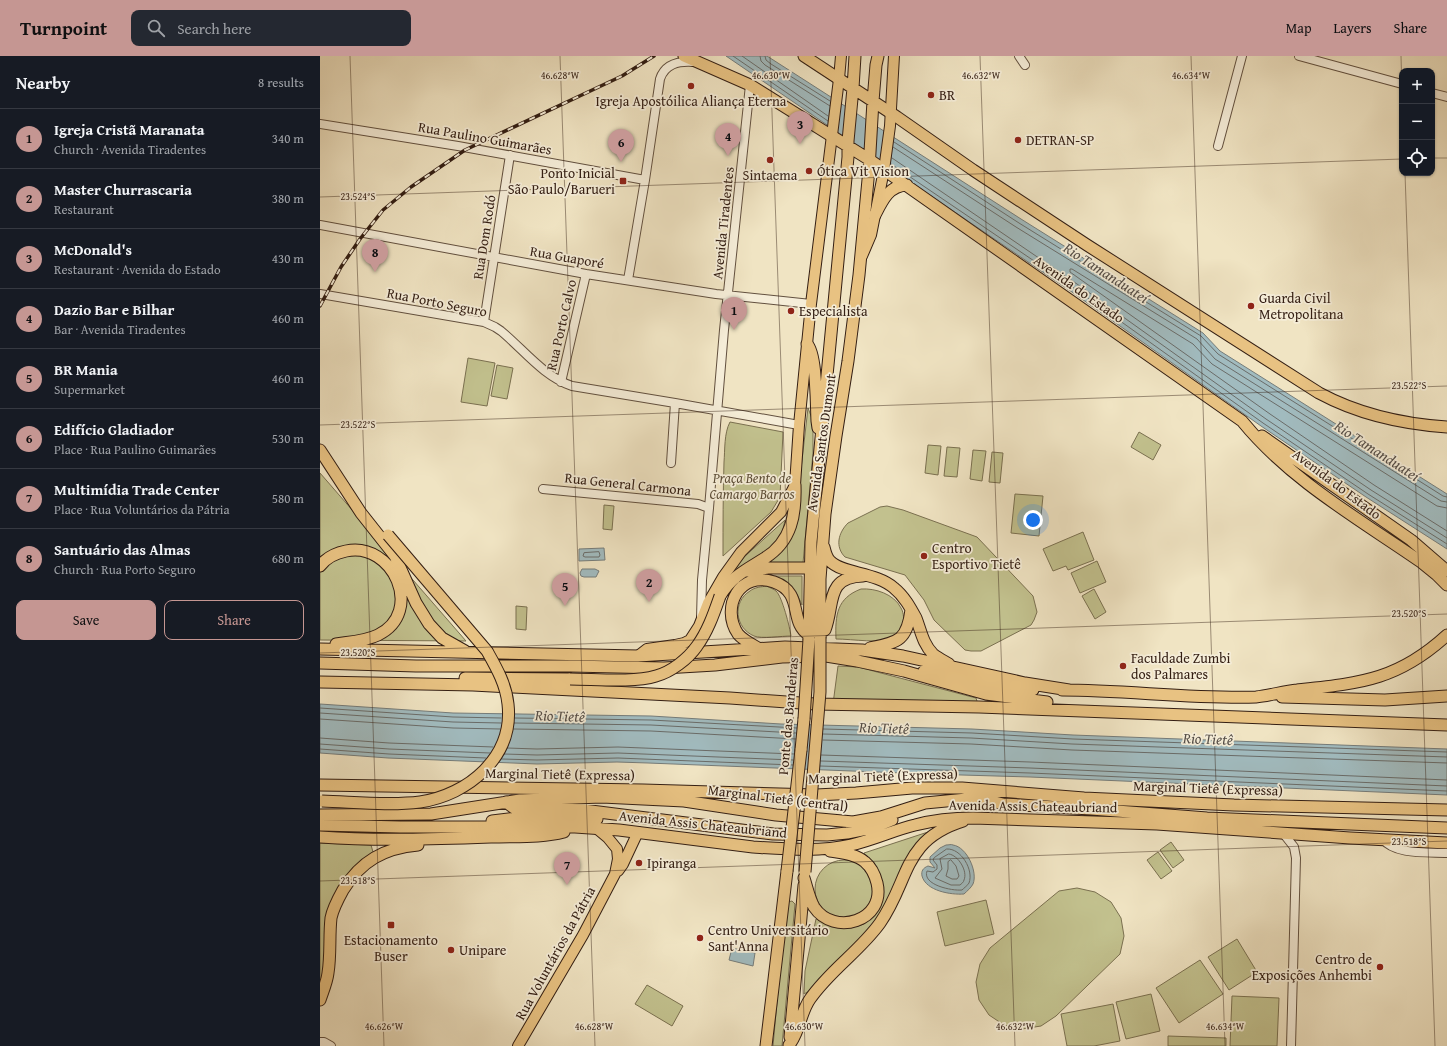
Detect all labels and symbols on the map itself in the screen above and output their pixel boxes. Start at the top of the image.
text: 46.628°W [541,68,580,83]
text: 46.630°W [752,68,791,83]
text: 46.632°W [962,68,1001,83]
text: 46.634°W [1172,68,1211,83]
marker: Igreja Apostóilica Aliança Eterna [686,81,696,91]
place label: BR [939,85,956,105]
marker: BR [926,90,936,100]
place label: Igreja Apostóilica Aliança Eterna [596,91,787,111]
pin: 3 [787,111,813,144]
street label: Rua Paulino Guimarães [417,116,553,160]
pin: 4 [715,123,741,156]
pin: 6 [608,129,634,162]
place label: DETRAN-SP [1026,130,1094,150]
marker: DETRAN-SP [1013,135,1023,145]
marker: Sintaema [765,155,775,165]
place label: Ótica Vit Vision [817,161,909,181]
place label: Ponto Inicial São Paulo/Barueri [508,163,615,199]
place label: Sintaema [743,165,798,185]
street label: Avenida Tiradentes [707,166,739,280]
marker: Ótica Vit Vision [804,166,814,176]
marker: Ponto Inicial São Paulo/Barueri [618,176,628,186]
text: 23.524°S [341,189,376,204]
street label: Rua Dom Rodó [467,193,501,281]
water label: Rio Tamanduateí [1059,237,1155,309]
pin: 8 [362,239,388,272]
street label: Rua Guaporé [528,241,606,273]
street label: Avenida do Estado [1030,250,1128,328]
street label: Rua Porto Calvo [541,277,581,373]
street label: Rua Porto Seguro [385,282,489,322]
place label: Guarda Civil Metropolitana [1259,288,1344,324]
pin: 1 [721,297,747,330]
place label: Especialista [799,301,868,321]
marker: Guarda Civil Metropolitana [1246,301,1256,311]
marker: Especialista [786,306,796,316]
street label: Avenida Santos Dumont [801,372,841,513]
text: 23.522°S [1392,378,1427,393]
water label: Rio Tamanduateí [1330,415,1426,487]
text: 23.522°S [341,417,376,432]
street label: Avenida do Estado [1288,444,1386,524]
street label: Rua General Carmona [564,467,693,501]
park label: Praça Bento de Camargo Barros [709,468,795,504]
your location [1023,510,1043,530]
place label: Centro Esportivo Tietê [932,538,1021,574]
marker: Centro Esportivo Tietê [919,551,929,561]
pin: 2 [636,569,662,602]
pin: 5 [552,573,578,606]
text: 23.520°S [1392,606,1427,621]
text: 23.520°S [341,645,376,660]
place label: Faculdade Zumbi dos Palmares [1131,648,1231,684]
street label: Ponte das Bandeiras [773,656,803,776]
marker: Faculdade Zumbi dos Palmares [1118,661,1128,671]
water label: Rio Tietê [534,704,586,727]
water label: Rio Tietê [858,716,910,739]
water label: Rio Tietê [1182,727,1234,750]
street label: Marginal Tietê (Expressa) [485,763,635,785]
street label: Marginal Tietê (Expressa) [808,763,958,789]
street label: Marginal Tietê (Expressa) [1133,775,1283,801]
street label: Marginal Tietê (Central) [707,779,849,817]
street label: Avenida Assis Chateaubriand [948,795,1118,817]
street label: Avenida Assis Chateaubriand [618,805,789,843]
text: 23.518°S [1392,834,1427,849]
pin: 7 [554,852,580,885]
place label: Ipiranga [647,853,697,873]
marker: Ipiranga [634,858,644,868]
text: 23.518°S [341,873,376,888]
street label: Rua Voluntários da Pátria [510,882,600,1023]
marker: Estacionamento Buser [386,920,396,930]
place label: Centro Universitário Sant'Anna [708,920,829,956]
place label: Estacionamento Buser [344,930,438,966]
marker: Centro Universitário Sant'Anna [695,933,705,943]
place label: Unipare [459,940,507,960]
marker: Unipare [446,945,456,955]
place label: Centro de Exposições Anhembi [1252,949,1372,985]
marker: Centro de Exposições Anhembi [1375,962,1385,972]
text: 46.626°W [365,1019,404,1034]
text: 46.628°W [575,1019,614,1034]
text: 46.630°W [785,1019,824,1034]
text: 46.632°W [996,1019,1035,1034]
text: 46.634°W [1206,1019,1245,1034]

